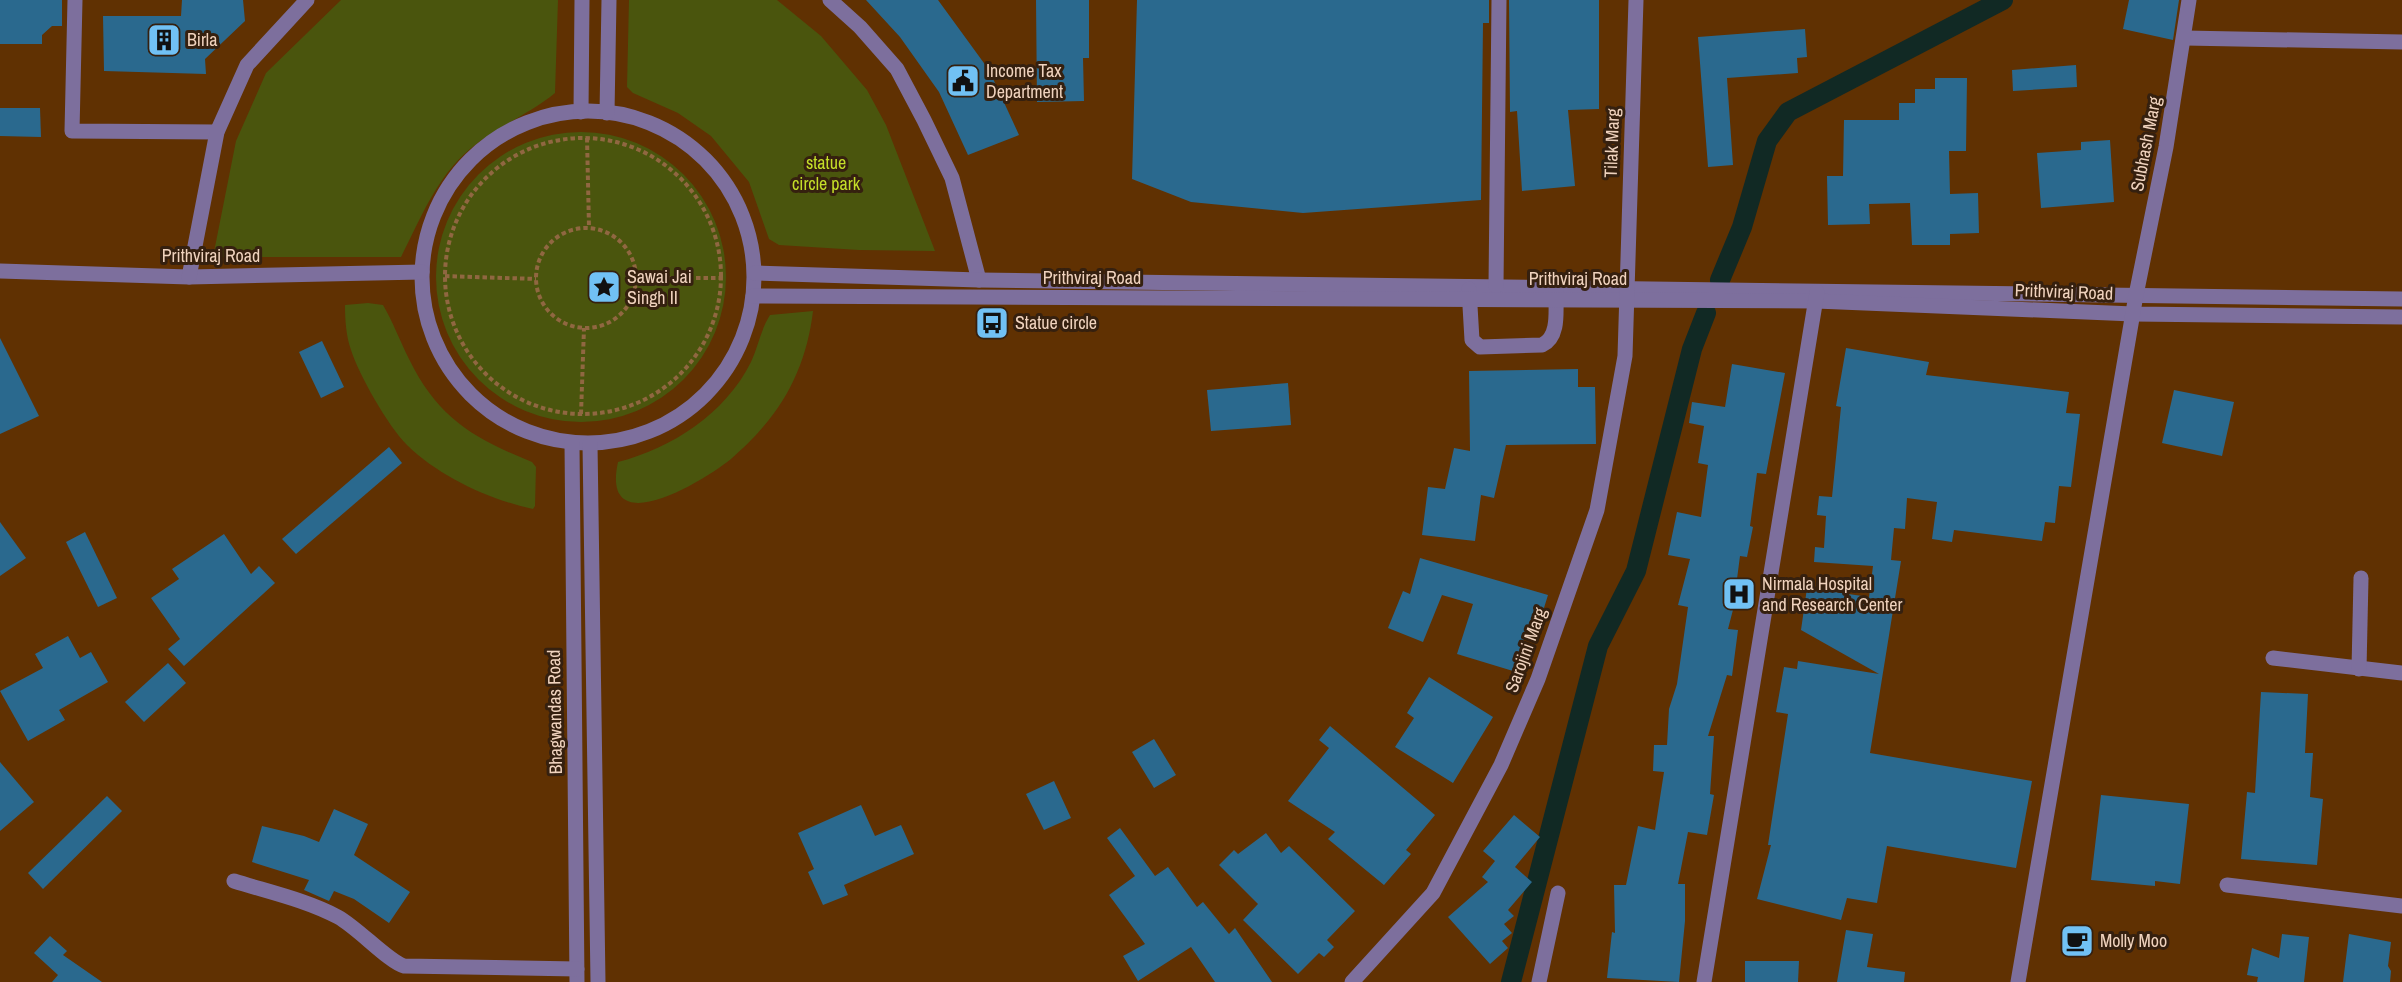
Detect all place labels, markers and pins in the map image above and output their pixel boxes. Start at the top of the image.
building icon: Birla [146,22,182,58]
place label: Birla [187,27,217,52]
place label: Income Tax Department [986,58,1063,104]
public building icon: Income Tax Department [945,63,981,99]
place label: Sawai Jai Singh II [627,264,692,310]
place icon: Sawai Jai Singh II [586,269,622,305]
bus stop icon: Statue circle [974,305,1010,341]
place label: Statue circle [1015,310,1097,335]
place label: Nirmala Hospital and Research Center [1762,571,1902,617]
hospital icon: Nirmala Hospital and Research Center [1721,576,1757,612]
cafe icon: Molly Moo [2059,923,2095,959]
place label: Molly Moo [2100,928,2167,953]

